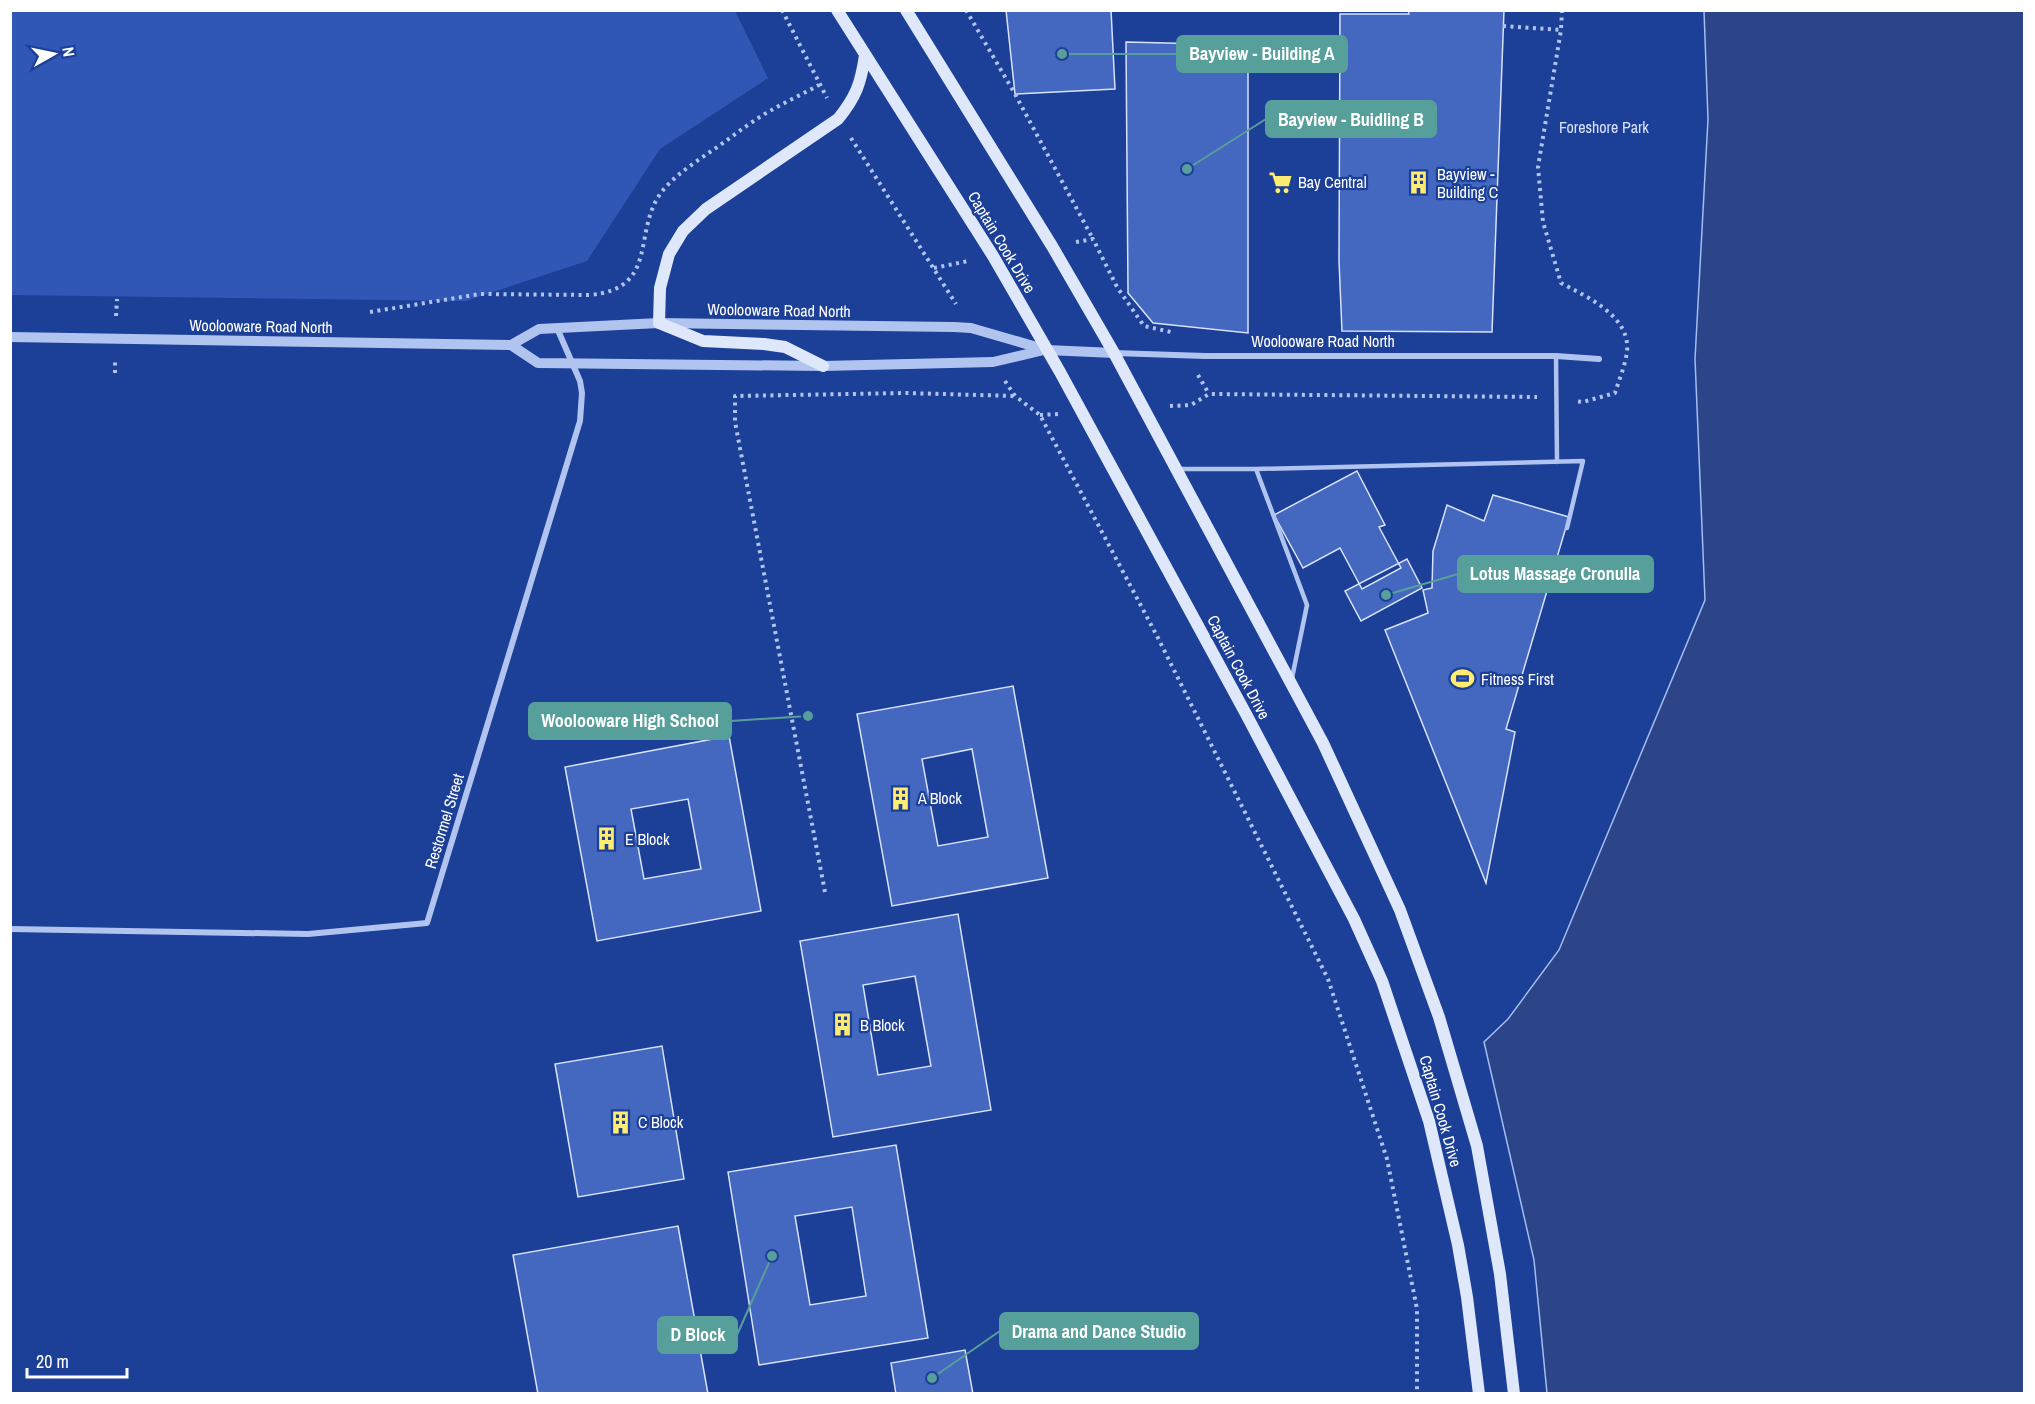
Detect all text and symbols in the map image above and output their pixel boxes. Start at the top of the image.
north arrow [24,24,84,84]
callout: Bayview - Building A [1177,36,1347,72]
text: Bayview - Building A [1189,41,1335,66]
text: N [57,45,80,58]
callout: Bayview - Buidling B [1266,101,1436,137]
text: Bayview - Buidling B [1278,107,1424,132]
park label: Foreshore Park [1559,116,1649,138]
place label: Bayview - Building C [1437,163,1498,203]
supermarket icon: Bay Central [1267,169,1293,195]
building icon: Bayview - Building C [1406,170,1432,196]
place label: Bay Central [1298,171,1367,193]
street label: Captain Cook Drive [963,187,1041,297]
street label: Woolooware Road North [707,298,851,322]
street label: Woolooware Road North [189,314,333,338]
street label: Woolooware Road North [1251,330,1395,352]
callout: Lotus Massage Cronulla [1458,556,1653,592]
text: Lotus Massage Cronulla [1470,561,1641,586]
street label: Captain Cook Drive [1202,611,1276,723]
sports icon: Fitness First [1450,666,1476,692]
place label: Fitness First [1481,668,1554,690]
callout: Woolooware High School [529,703,731,739]
text: Woolooware High School [541,708,719,733]
street label: Restormel Street [419,770,469,871]
building icon: A Block [887,785,913,811]
place label: A Block [917,787,962,809]
building icon: E Block [594,826,620,852]
place label: E Block [625,828,670,850]
building icon: B Block [829,1012,855,1038]
place label: B Block [860,1014,905,1036]
street label: Captain Cook Drive [1415,1053,1467,1169]
building icon: C Block [607,1109,633,1135]
place label: C Block [638,1111,684,1133]
callout: Drama and Dance Studio [1000,1313,1198,1349]
callout: D Block [658,1317,737,1353]
text: Drama and Dance Studio [1012,1319,1186,1344]
text: D Block [671,1322,726,1347]
scale bar [27,1341,128,1379]
text: 20 m [36,1349,69,1374]

